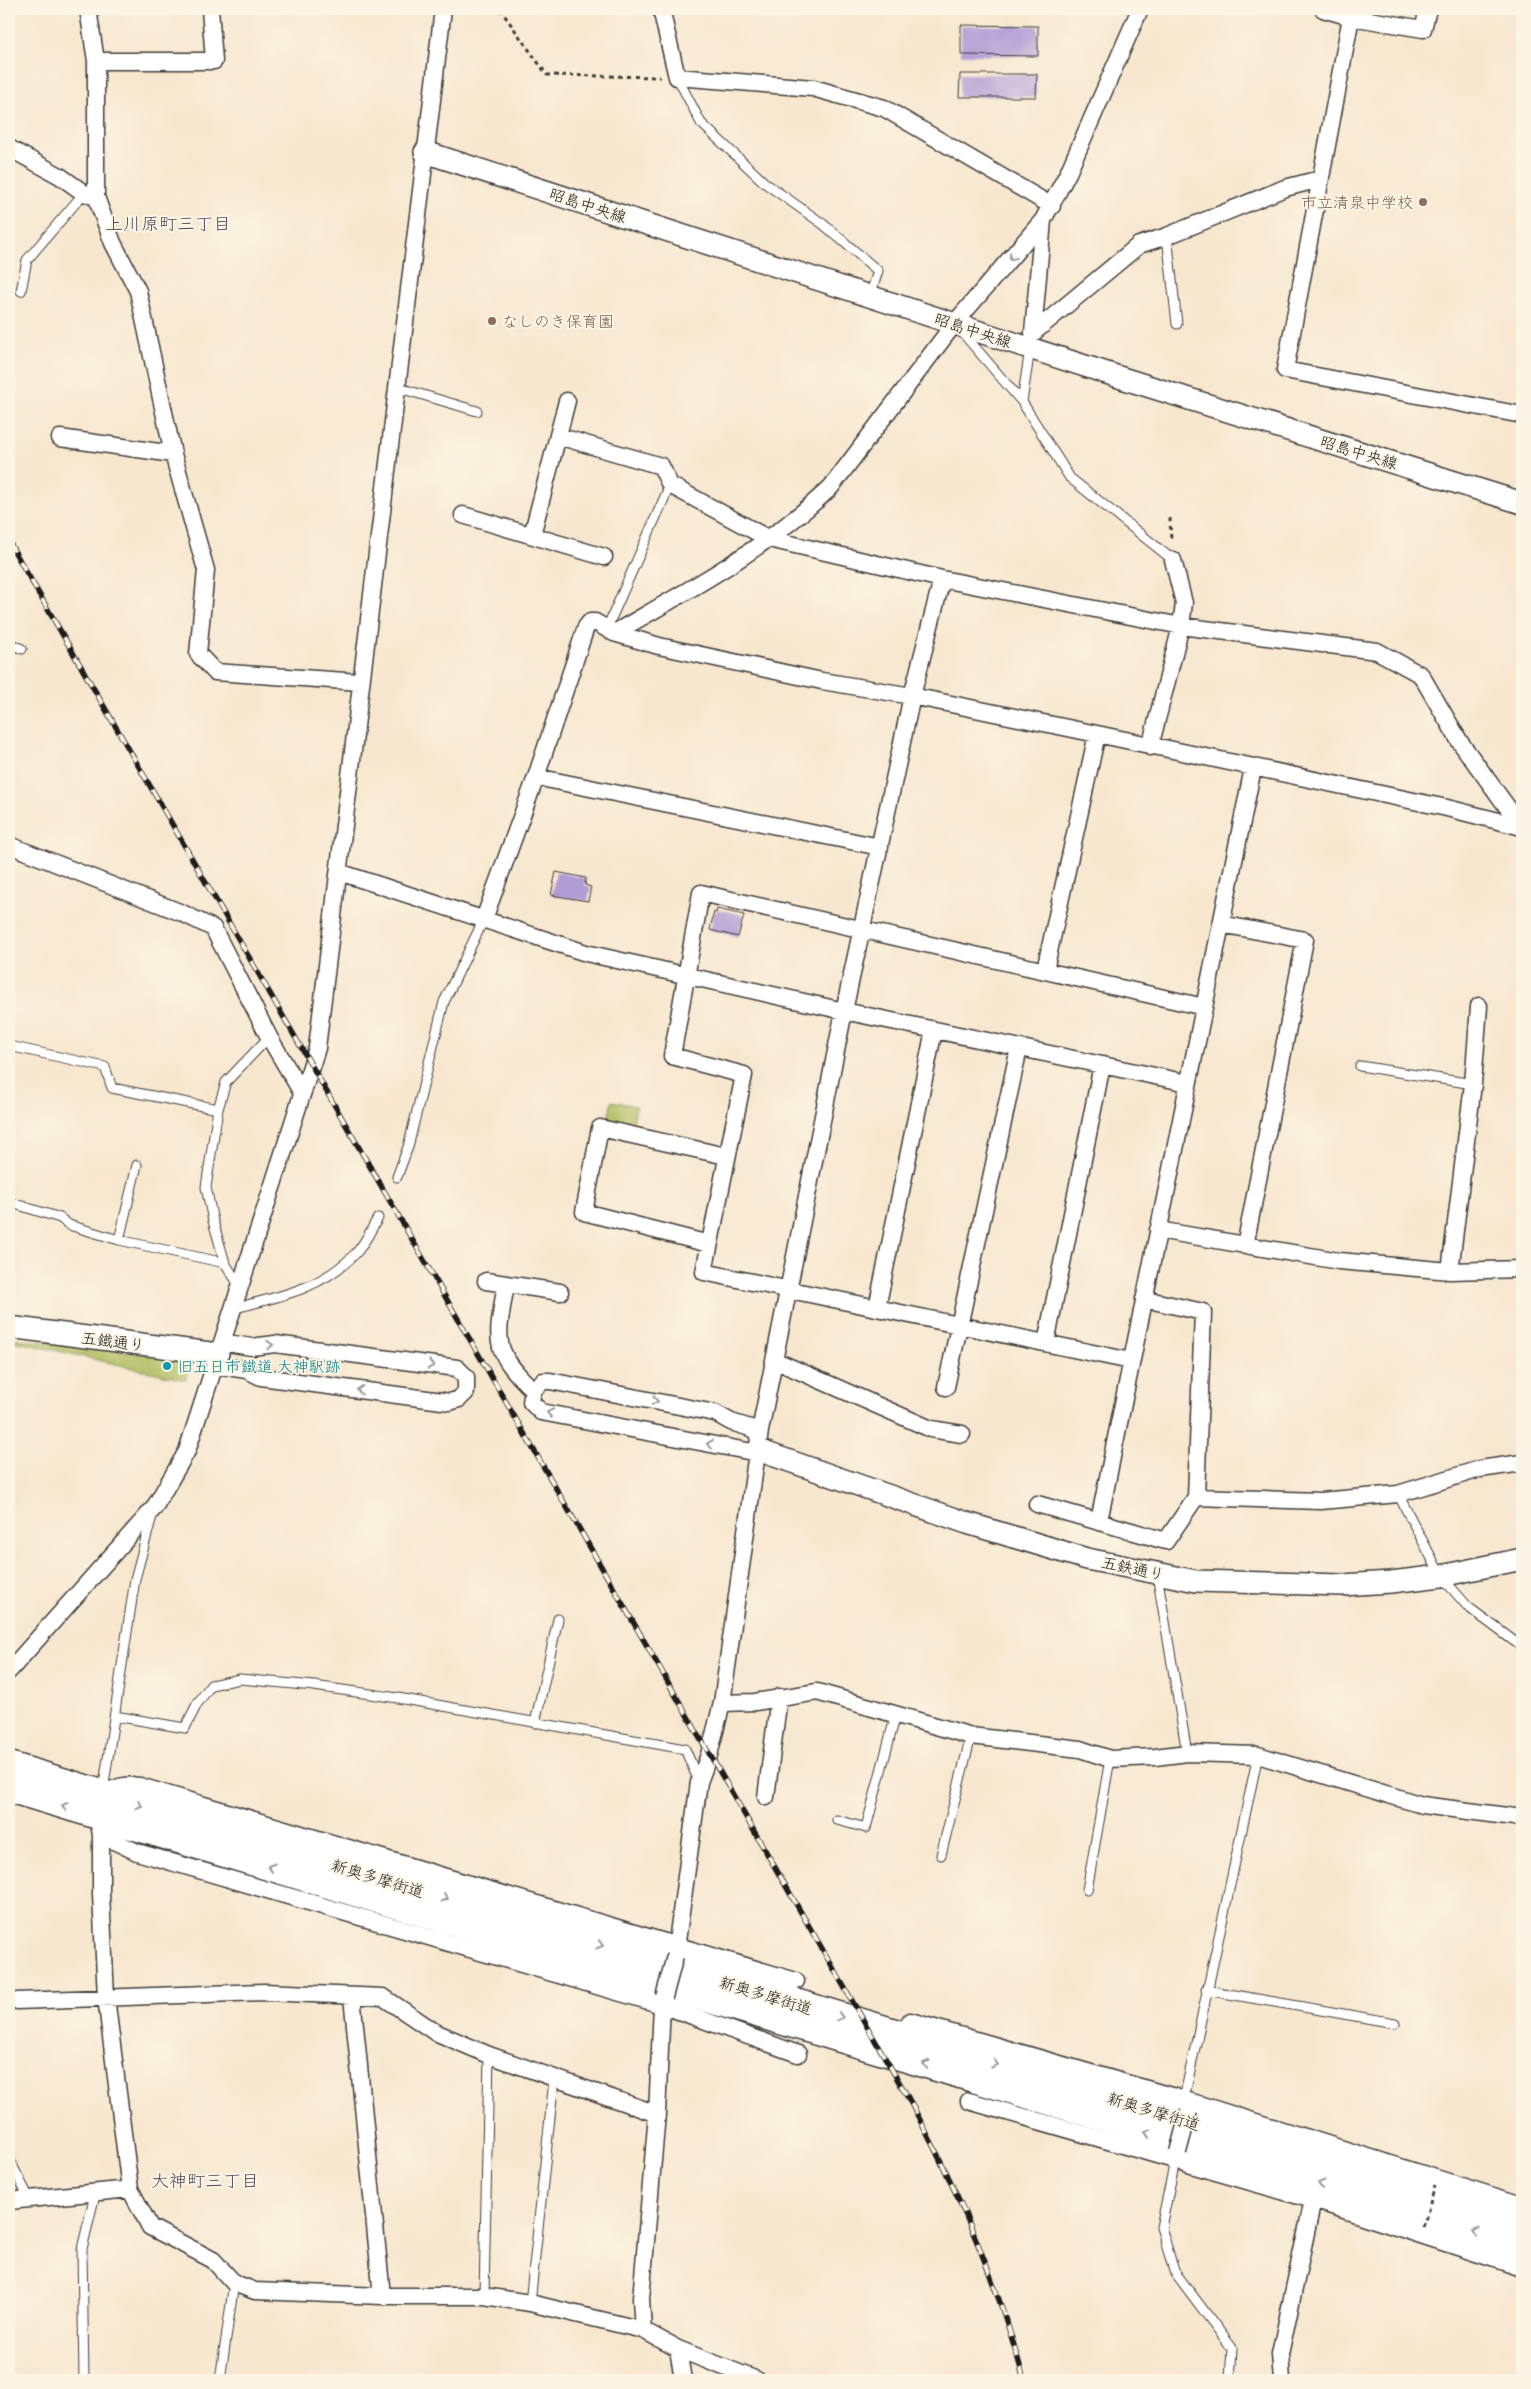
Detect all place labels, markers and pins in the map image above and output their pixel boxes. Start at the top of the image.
place label: 市立清泉中学校 [1301,191,1413,213]
marker: 市立清泉中学校 [1417,196,1429,208]
place label: なしのき保育園 [502,310,614,332]
marker: なしのき保育園 [486,315,498,327]
place label: 旧五日市鐵道 大神駅跡 [177,1355,341,1377]
marker: 旧五日市鐵道 大神駅跡 [161,1360,173,1372]

